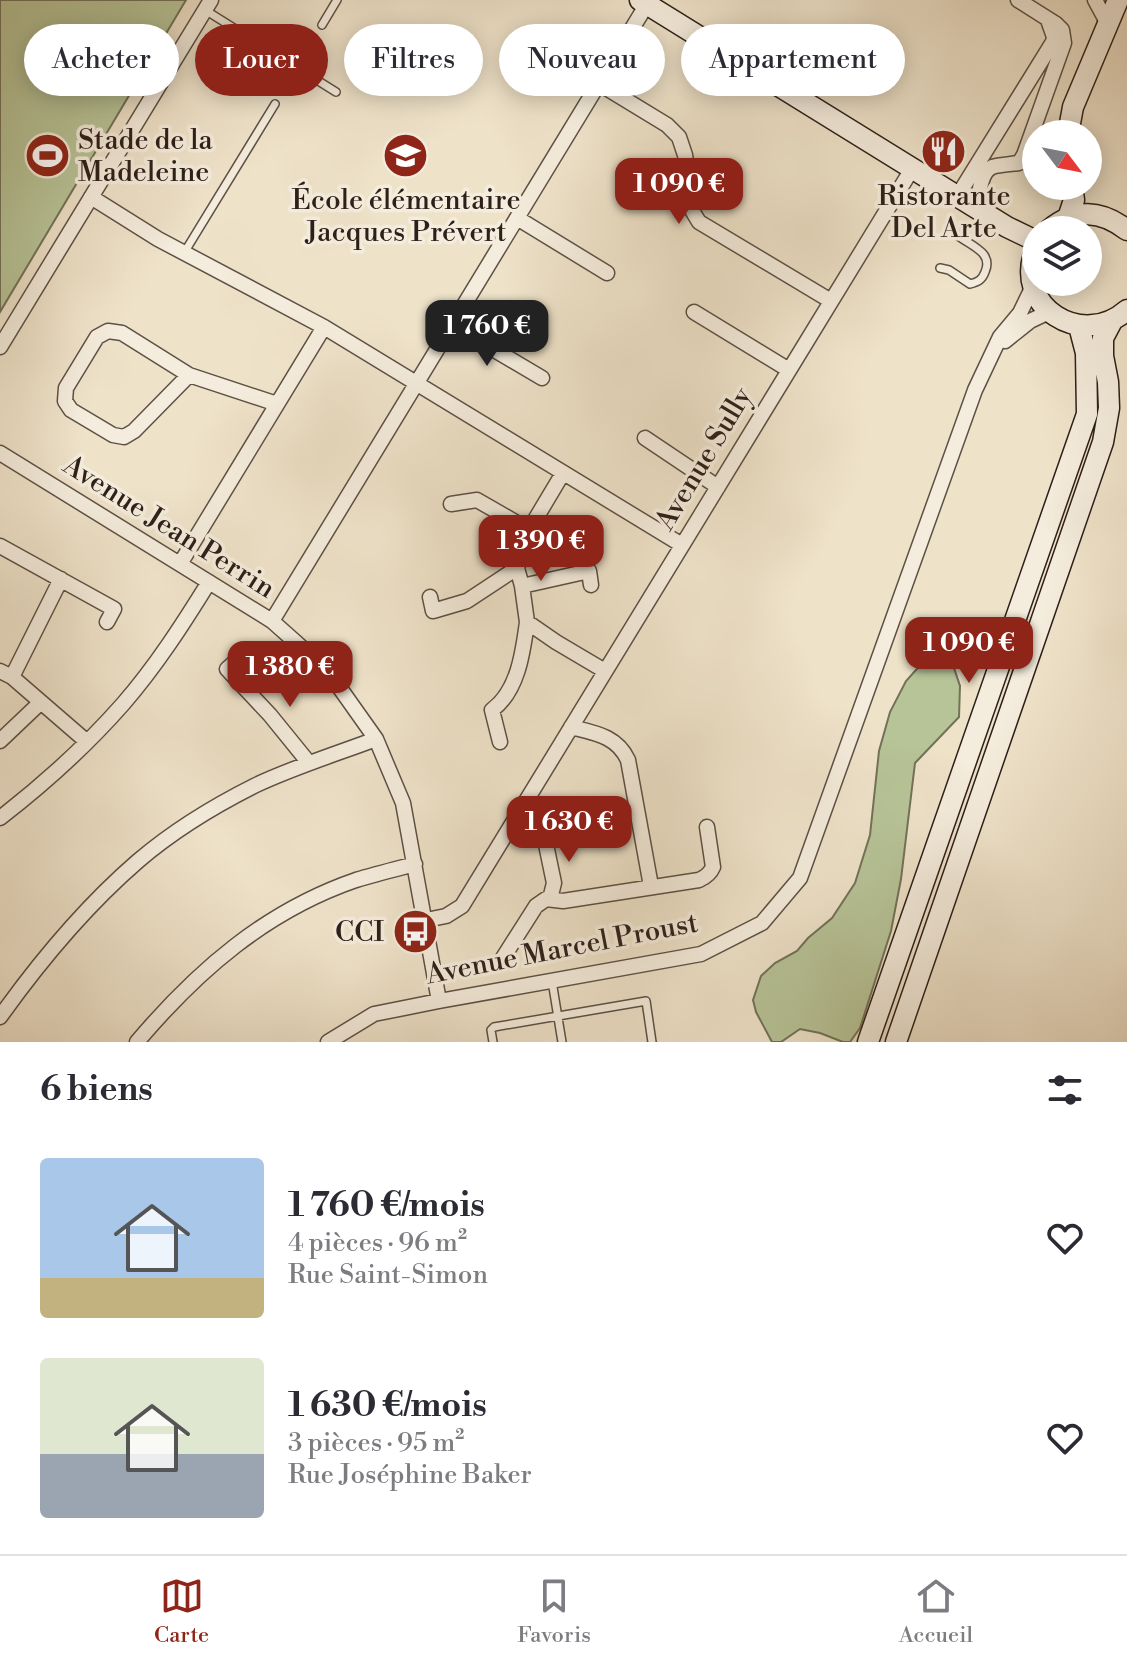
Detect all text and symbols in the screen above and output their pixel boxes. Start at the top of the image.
chip: Acheter [24,24,179,96]
chip: Louer [195,24,328,96]
chip: Filtres [344,24,483,96]
chip: Nouveau [499,24,665,96]
chip: Appartement [681,24,905,96]
north arrow [1022,120,1102,200]
map controls [1022,120,1102,296]
place label: Stade de la Madeleine [78,123,214,190]
restaurant icon: Ristorante Del Arte [920,127,968,175]
sports icon: Stade de la Madeleine [23,132,71,180]
school or university icon: École élémentaire Jacques Prévert [382,132,430,180]
pin: 1 090 € [605,158,753,226]
text: 1 090 € [633,168,725,200]
place label: Ristorante Del Arte [877,179,1011,246]
place label: École élémentaire Jacques Prévert [291,181,521,250]
button: layers [1022,216,1102,296]
pin: 1 760 € [413,300,561,368]
text: 1 760 € [443,310,531,342]
street label: Avenue Sully [647,381,761,538]
street label: Avenue Jean Perrin [56,447,282,607]
pin: 1 390 € [467,515,615,583]
text: 1 390 € [497,525,585,557]
pin: 1 090 € [895,617,1043,685]
text: 1 090 € [923,627,1015,659]
pin: 1 380 € [216,641,364,709]
text: 1 380 € [246,651,334,683]
pin: 1 630 € [495,796,643,864]
text: 1 630 € [525,806,613,838]
street label: Avenue Marcel Proust [422,905,701,993]
bus stop icon: CCI [391,908,439,956]
place label: CCI [335,915,384,950]
icon: filters [1043,1068,1087,1112]
text: 6 biens [40,1069,153,1111]
text: 1 760 €/mois [288,1185,485,1227]
icon: home [104,1190,200,1286]
icon: heart [1043,1216,1087,1260]
text: 4 pièces · 96 m² [288,1227,467,1259]
text: Rue Saint-Simon [288,1259,488,1291]
text: 1 630 €/mois [288,1385,487,1427]
icon: home [104,1390,200,1486]
icon: heart [1043,1416,1087,1460]
text: 3 pièces · 95 m² [288,1427,464,1459]
text: Rue Joséphine Baker [288,1459,532,1491]
tab: Carte [154,1574,209,1649]
tab: Favoris [517,1574,591,1649]
tab: Accueil [899,1574,973,1649]

